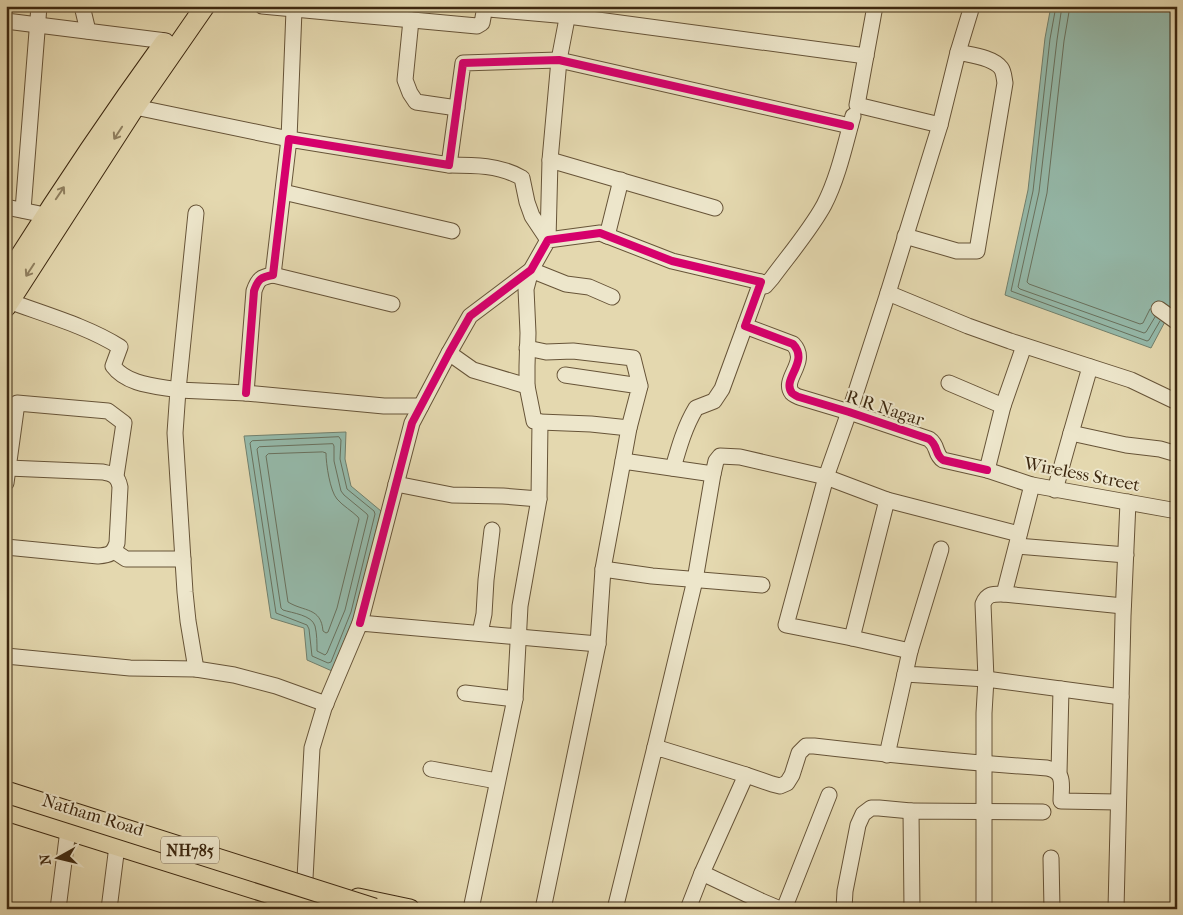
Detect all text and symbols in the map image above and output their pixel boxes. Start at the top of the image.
one-way arrow [113,126,123,140]
one-way arrow [55,186,65,200]
one-way arrow [25,262,35,276]
street label: R R Nagar [843,386,927,431]
street label: Wireless Street [1021,453,1142,496]
street label: Natham Road [39,790,146,841]
north arrow [32,832,82,882]
road number: NH785 [161,836,219,864]
text: N [36,853,55,866]

